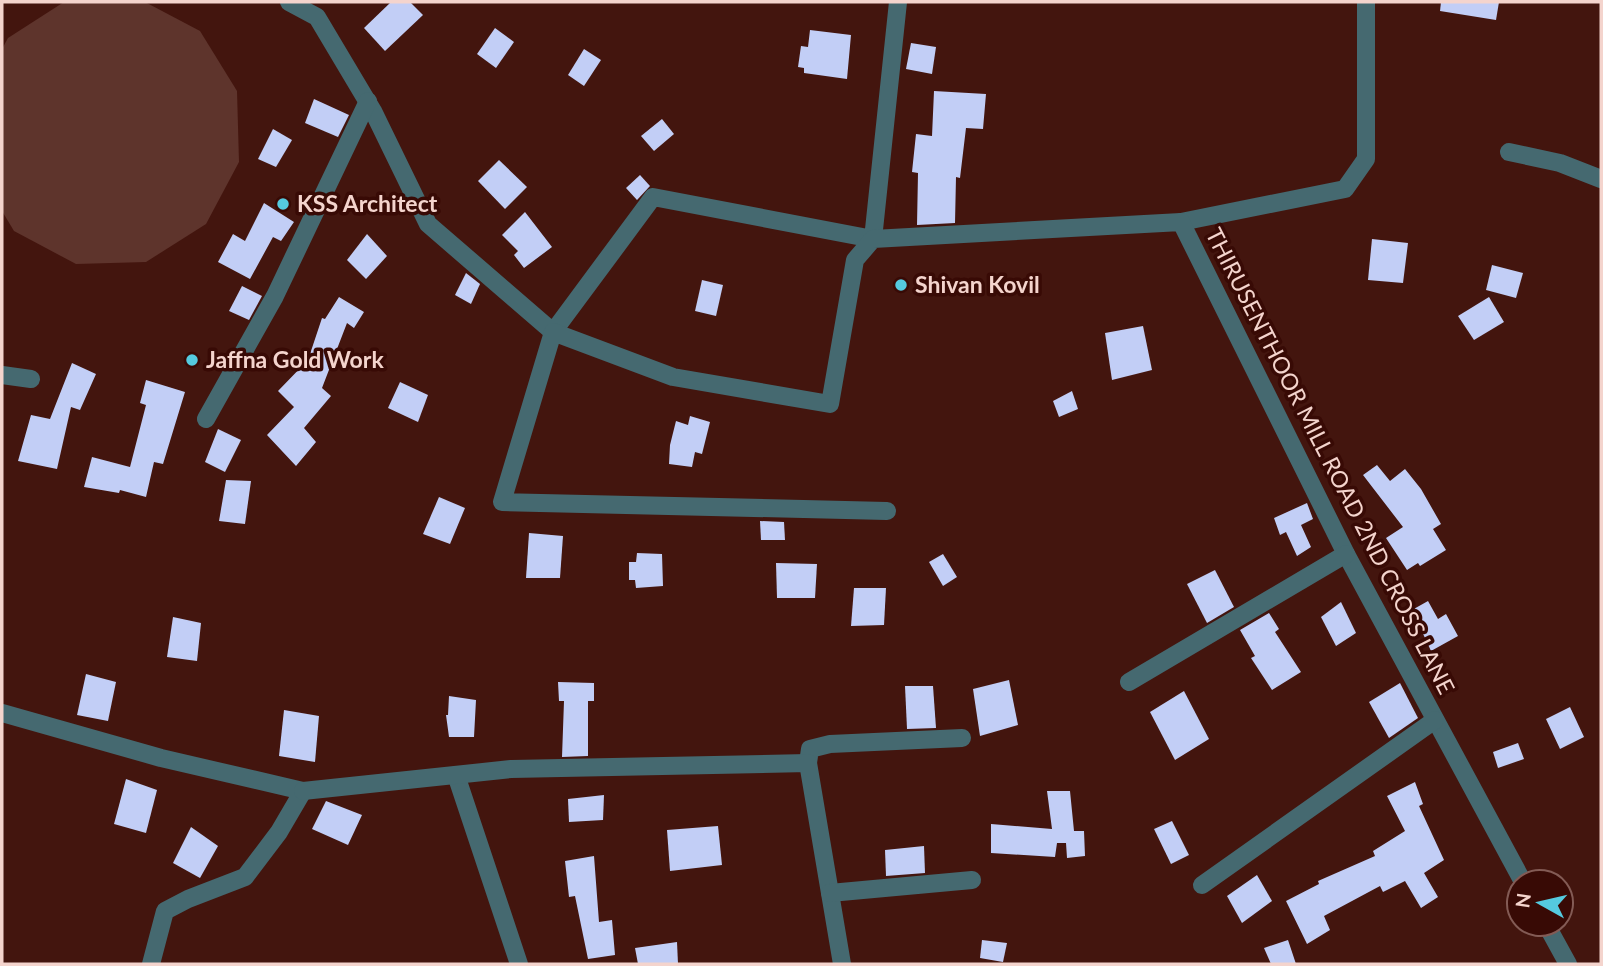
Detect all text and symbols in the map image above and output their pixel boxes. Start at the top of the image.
place label: KSS Architect [297,189,438,217]
marker: KSS Architect [275,196,291,212]
street label: THIRUSENTHOOR MILL ROAD 2ND CROSS LANE [1200,223,1461,698]
place label: Shivan Kovil [915,270,1040,298]
marker: Shivan Kovil [893,277,909,293]
place label: Jaffna Gold Work [206,345,384,373]
marker: Jaffna Gold Work [184,352,200,368]
north arrow [1505,868,1575,938]
text: N [1510,892,1535,909]

